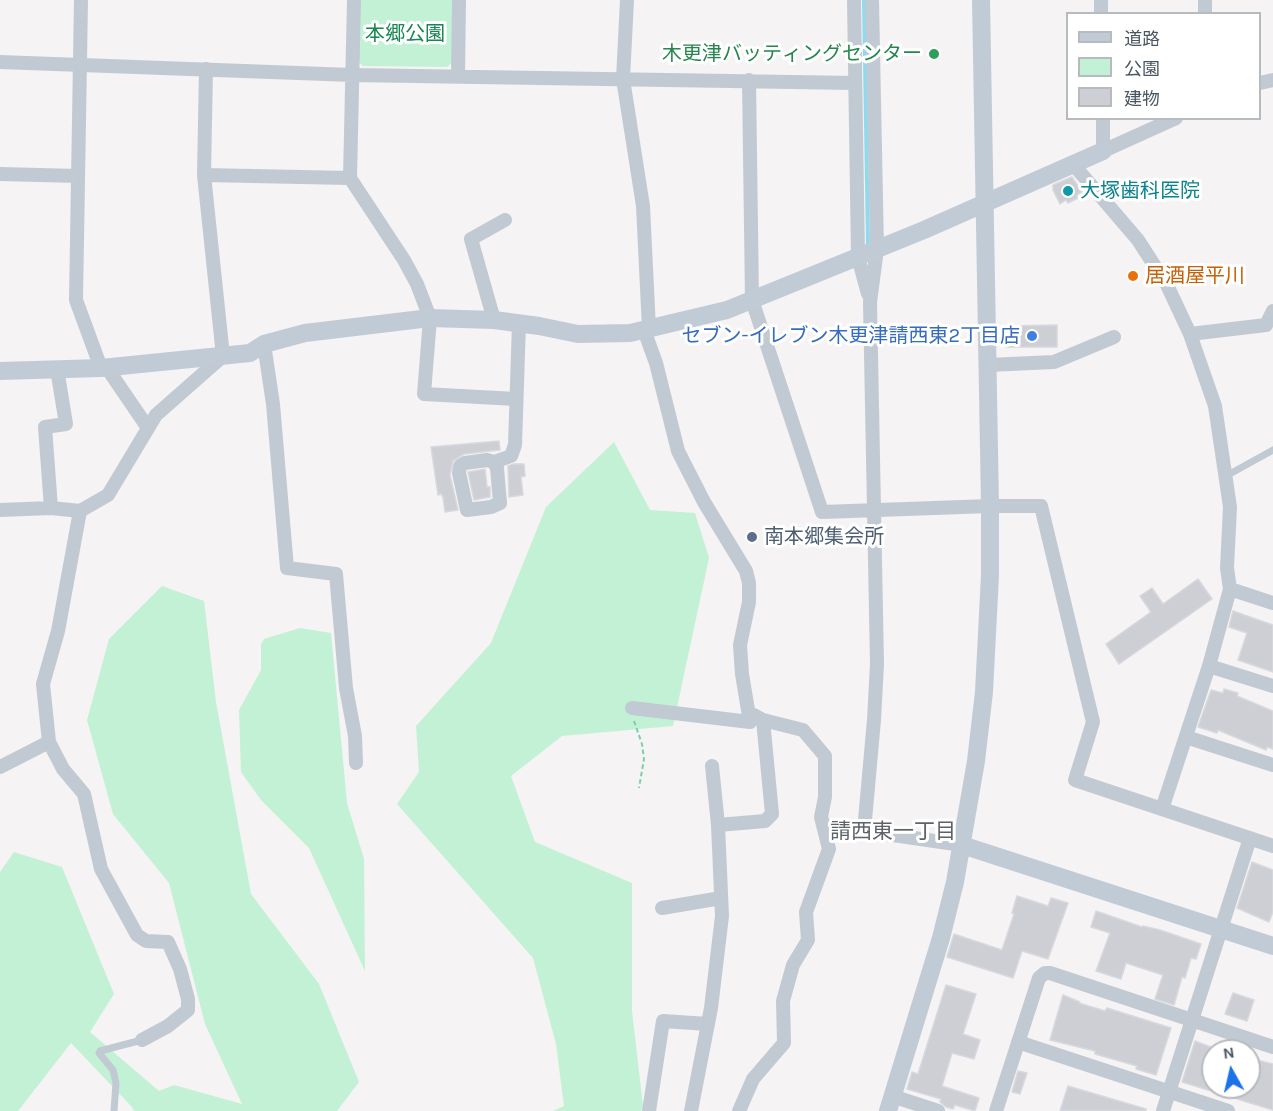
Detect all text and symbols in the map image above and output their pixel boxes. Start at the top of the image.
legend [1066,12,1261,120]
park label: 本郷公園 [365,22,445,46]
text: 道路 [1124,28,1160,50]
place label: 木更津バッティングセンター [662,42,922,66]
marker: 木更津バッティングセンター [927,47,941,61]
text: 公園 [1124,58,1160,80]
text: 建物 [1124,88,1160,110]
place label: 大塚歯科医院 [1080,179,1200,203]
marker: 大塚歯科医院 [1061,184,1075,198]
place label: 居酒屋平川 [1145,264,1245,288]
marker: 居酒屋平川 [1126,269,1140,283]
place label: セブン-イレブン木更津請西東2丁目店 [681,324,1020,348]
marker: セブン-イレブン木更津請西東2丁目店 [1025,329,1039,343]
place label: 南本郷集会所 [764,525,884,549]
marker: 南本郷集会所 [745,530,759,544]
district label: 請西東一丁目 [830,819,956,845]
north arrow [1201,1039,1261,1099]
text: N [1222,1042,1236,1063]

